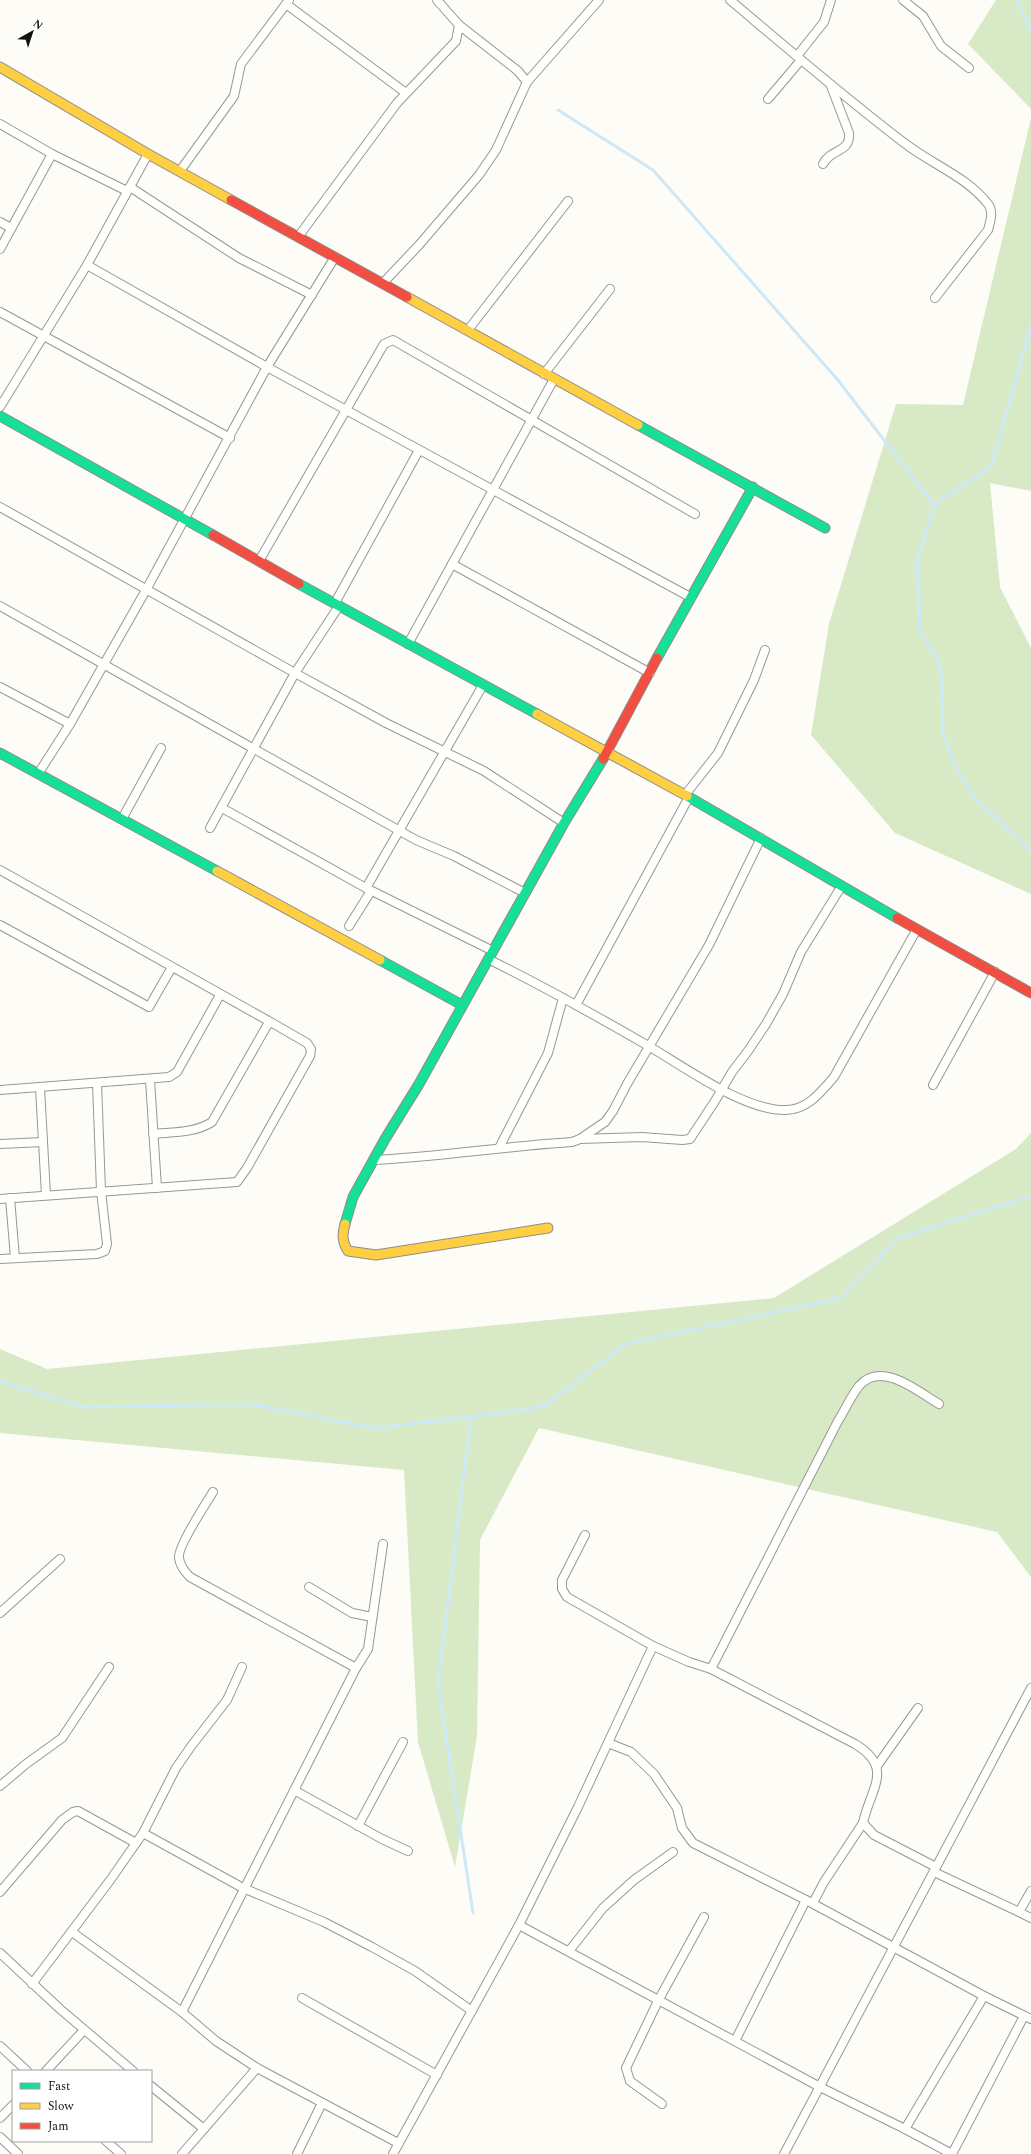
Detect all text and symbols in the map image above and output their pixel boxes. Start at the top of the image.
north arrow [12,12,52,52]
text: N [29,15,47,34]
legend [12,2070,152,2142]
text: Fast [48,2077,70,2096]
text: Slow [48,2097,74,2116]
text: Jam [48,2117,69,2136]

